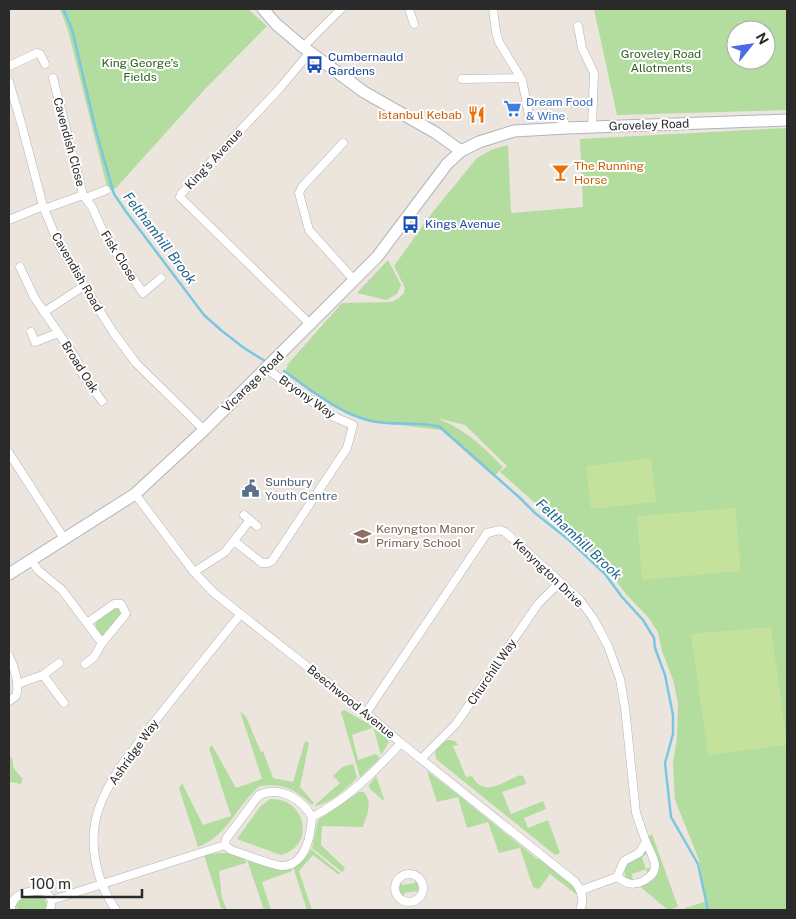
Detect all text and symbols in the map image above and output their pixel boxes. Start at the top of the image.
north arrow [726,20,776,70]
text: N [753,30,772,47]
park label: Groveley Road Allotments [621,47,701,75]
place label: Cumbernauld Gardens [328,50,403,78]
bus stop icon: Cumbernauld Gardens [304,54,324,74]
park label: King George’s Fields [101,56,179,84]
place label: Dream Food & Wine [526,95,593,123]
street label: Cavendish Close [50,96,88,188]
supermarket icon: Dream Food & Wine [502,99,522,119]
restaurant icon: Istanbul Kebab [466,105,486,125]
place label: Istanbul Kebab [378,108,462,122]
street label: Groveley Road [608,117,690,133]
street label: King's Avenue [182,126,246,192]
place label: The Running Horse [574,159,644,187]
bar icon: The Running Horse [550,163,570,183]
water label: Felthamhill Brook [120,189,200,288]
bus stop icon: Kings Avenue [401,214,421,234]
place label: Kings Avenue [425,217,501,231]
street label: Fisk Close [98,228,140,284]
street label: Cavendish Road [49,230,105,314]
street label: Broad Oak [59,339,101,396]
street label: Vicarage Road [219,349,287,415]
street label: Bryony Way [276,372,338,422]
place label: Sunbury Youth Centre [265,475,338,503]
public building icon: Sunbury Youth Centre [241,479,261,499]
water label: Felthamhill Brook [533,495,625,583]
place label: Kenyngton Manor Primary School [376,522,475,550]
school or university icon: Kenyngton Manor Primary School [352,526,372,546]
street label: Kenyngton Drive [510,536,586,610]
street label: Churchill Way [465,636,520,708]
street label: Beechwood Avenue [304,662,398,742]
street label: Ashridge Way [106,716,162,787]
scale bar [22,866,142,898]
text: 100 m [30,875,71,892]

